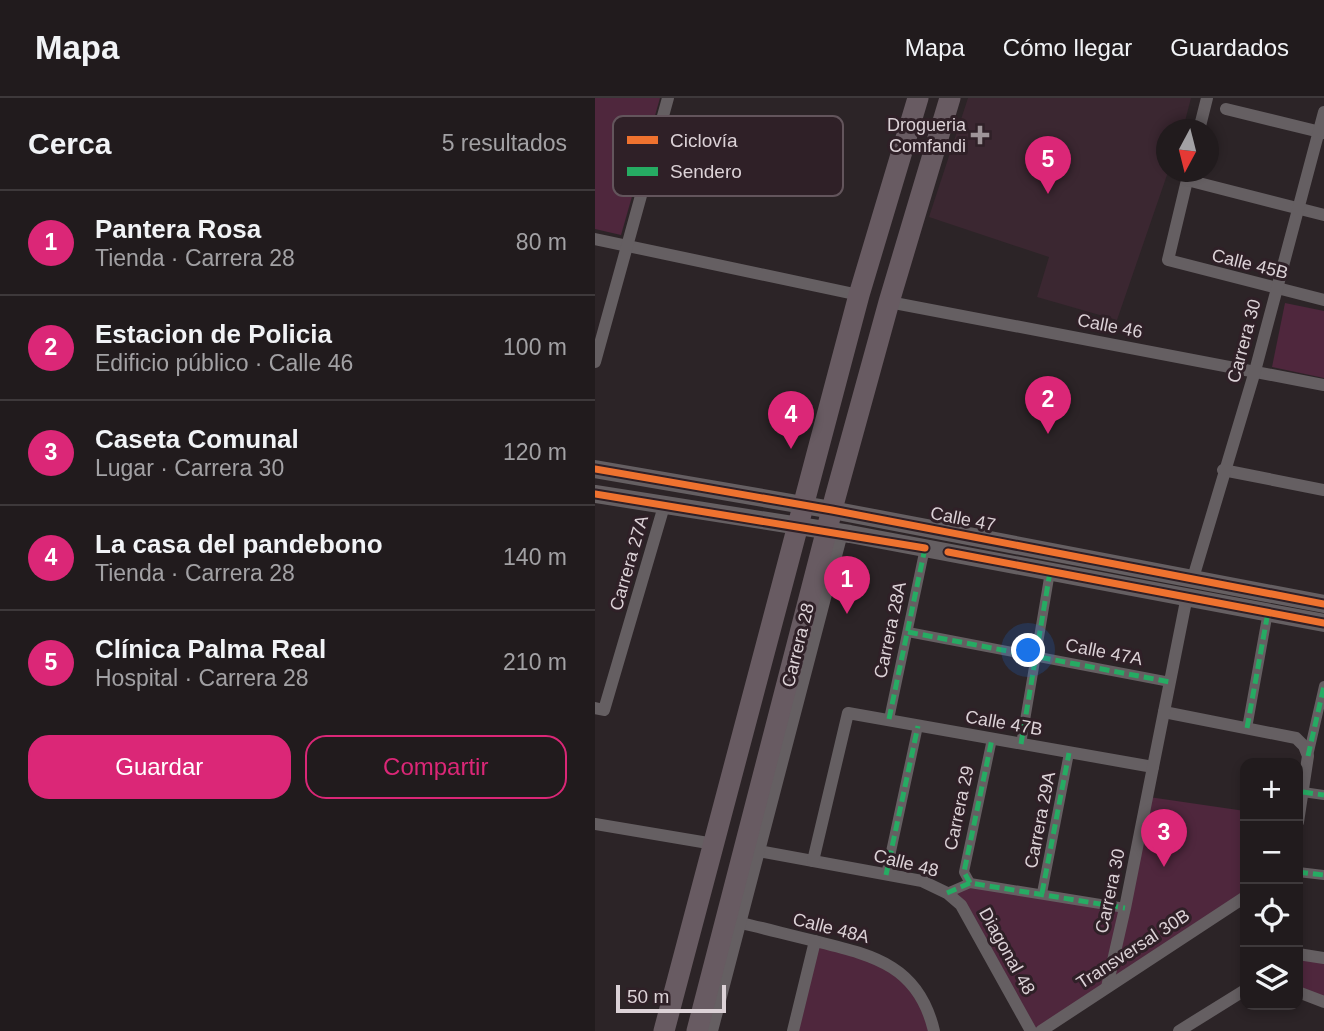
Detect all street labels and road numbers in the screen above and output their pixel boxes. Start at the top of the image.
street label: Calle 45B [1210,245,1290,283]
street label: Carrera 30 [1223,297,1265,385]
street label: Calle 46 [1076,310,1144,342]
street label: Calle 47 [929,503,997,535]
street label: Carrera 27A [606,513,652,613]
street label: Carrera 28A [870,580,910,680]
street label: Carrera 28 [778,601,818,689]
street label: Calle 47A [1064,635,1144,669]
street label: Calle 47B [964,706,1044,740]
street label: Carrera 29 [940,764,978,852]
street label: Carrera 29A [1021,770,1059,870]
street label: Calle 48 [872,845,940,881]
street label: Carrera 30 [1091,847,1129,935]
street label: Diagonal 48 [975,904,1039,998]
street label: Transversal 30B [1073,905,1193,993]
street label: Calle 48A [791,909,871,947]

